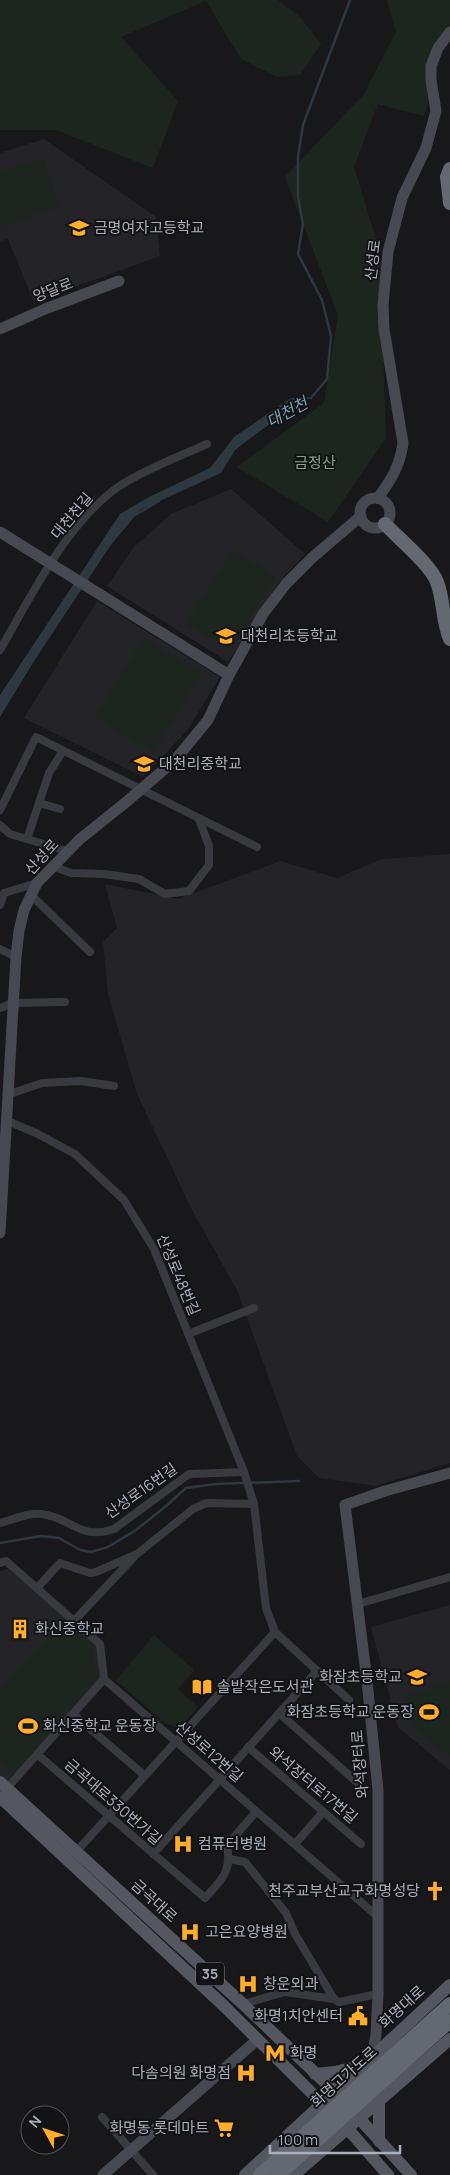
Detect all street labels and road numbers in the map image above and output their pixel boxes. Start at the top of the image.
street label: 산성로 [360,238,385,282]
street label: 양달로 [30,272,76,307]
street label: 대천천길 [46,488,97,544]
street label: 산성로 [20,834,63,879]
street label: 산성로48번길 [152,1231,205,1319]
street label: 산성로16번길 [100,1458,181,1523]
street label: 산성로12번길 [171,1716,248,1787]
street label: 와석장터로 [346,1729,373,1799]
street label: 와석장터로17번길 [264,1741,362,1828]
street label: 금곡대로330번가길 [60,1754,166,1850]
street label: 금곡대로 [127,1874,182,1927]
road number: 35 [196,1962,224,1986]
street label: 화명대로 [374,1980,429,2033]
street label: 화명고가도로 [306,2041,381,2112]

